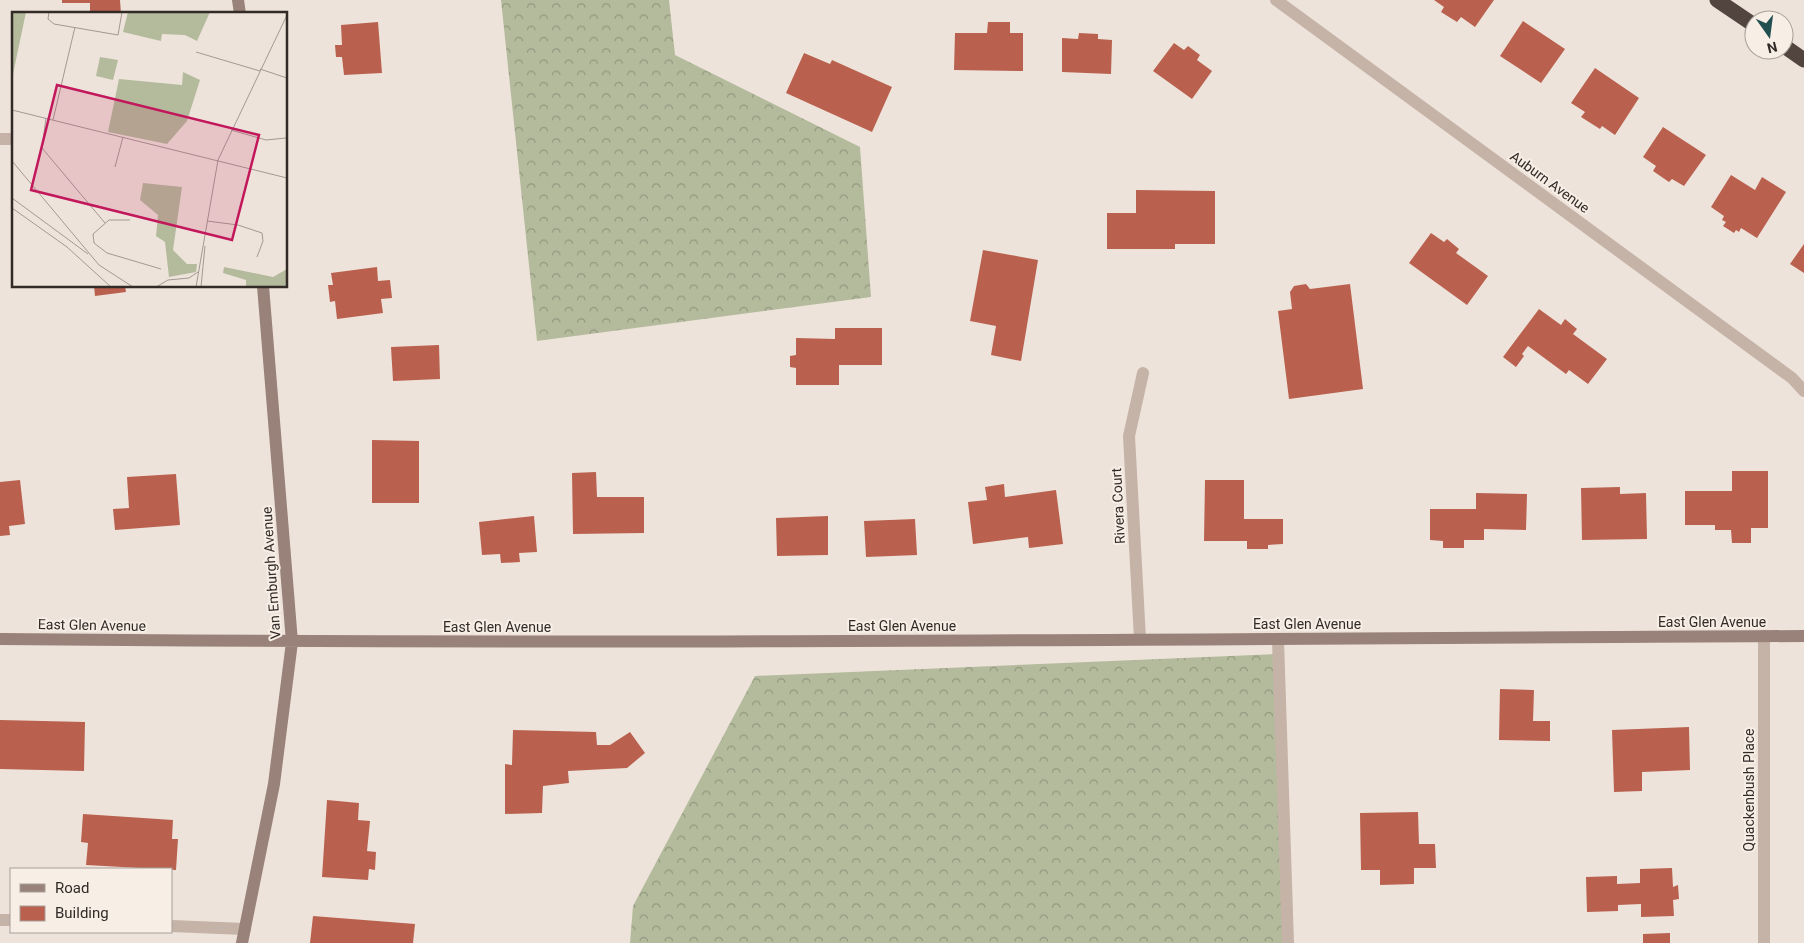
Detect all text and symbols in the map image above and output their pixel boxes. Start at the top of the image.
north arrow [1744,10,1794,60]
inset map [12,12,288,288]
text: N [1765,39,1779,57]
street label: Auburn Avenue [1507,148,1593,216]
street label: Rivera Court [1108,467,1128,544]
street label: Van Emburgh Avenue [258,506,284,640]
street label: East Glen Avenue [1658,614,1766,630]
street label: East Glen Avenue [38,616,146,634]
street label: East Glen Avenue [1253,616,1361,632]
street label: East Glen Avenue [848,618,956,634]
street label: East Glen Avenue [443,619,551,635]
street label: Quackenbush Place [1741,729,1757,852]
legend [10,868,172,933]
text: Road [55,879,89,897]
text: Building [55,904,109,922]

